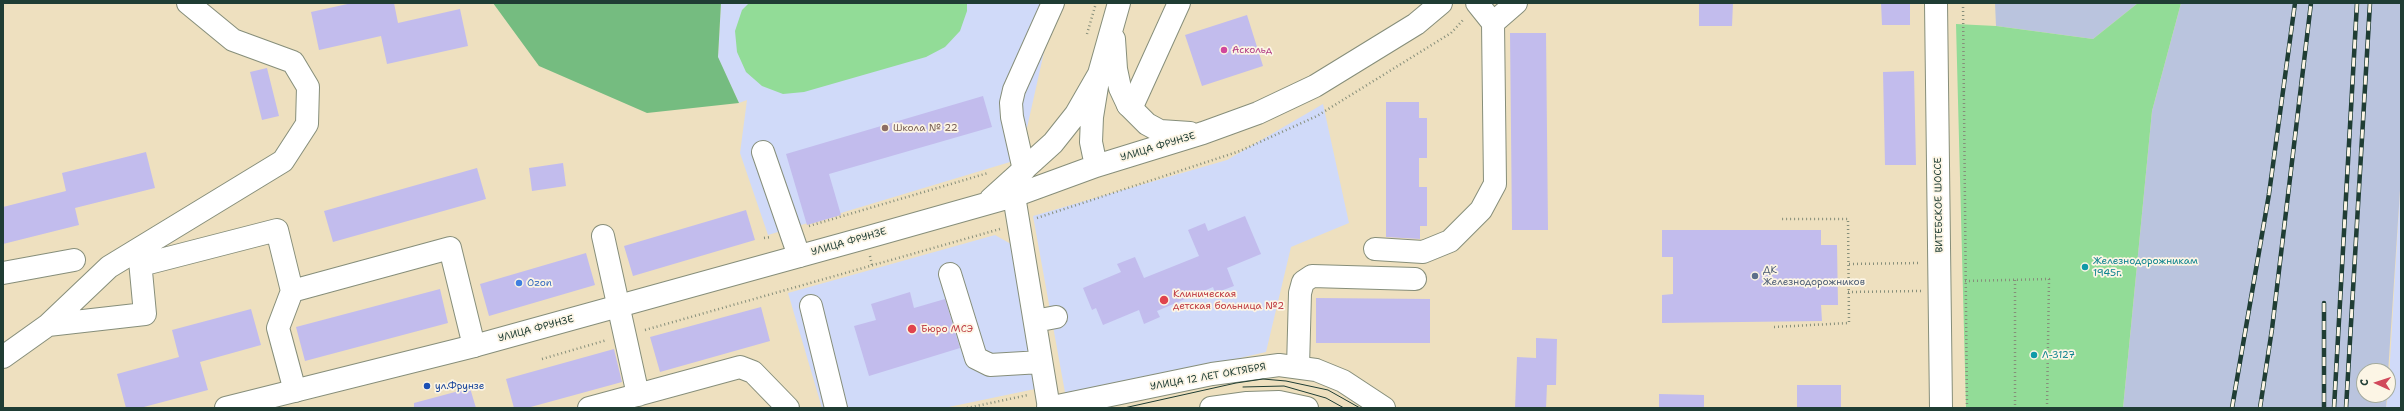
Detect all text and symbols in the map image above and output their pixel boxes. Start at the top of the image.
place label: Аскольд [1232,44,1272,56]
marker: Аскольд [1219,45,1229,55]
place label: Школа № 22 [893,122,958,134]
marker: Школа № 22 [880,123,890,133]
street label: УЛИЦА ФРУНЗЕ [1119,130,1197,164]
street label: ВИТЕБСКОЕ ШОССЕ [1932,157,1946,253]
street label: УЛИЦА ФРУНЗЕ [810,226,888,258]
place label: Железнодорожникам 1945г. [2093,255,2198,278]
marker: Железнодорожникам 1945г. [2080,262,2090,272]
place label: ДК Железнодорожников [1763,264,1865,288]
marker: ДК Железнодорожников [1750,271,1760,281]
place label: Ozon [527,277,552,289]
marker: Ozon [514,278,524,288]
place label: Клиническая детская больница №2 [1173,288,1284,312]
marker: Клиническая детская больница №2 [1158,294,1170,306]
street label: УЛИЦА ФРУНЗЕ [497,313,575,345]
marker: Бюро МСЭ [906,323,918,335]
place label: Бюро МСЭ [921,323,973,335]
place label: Л-3127 [2042,349,2075,361]
marker: Л-3127 [2029,350,2039,360]
street label: УЛИЦА 12 ЛЕТ ОКТЯБРЯ [1149,361,1267,393]
north arrow [2356,363,2396,403]
text: С [2357,379,2372,386]
place label: ул.Фрунзе [435,380,484,392]
marker: ул.Фрунзе [422,381,432,391]

